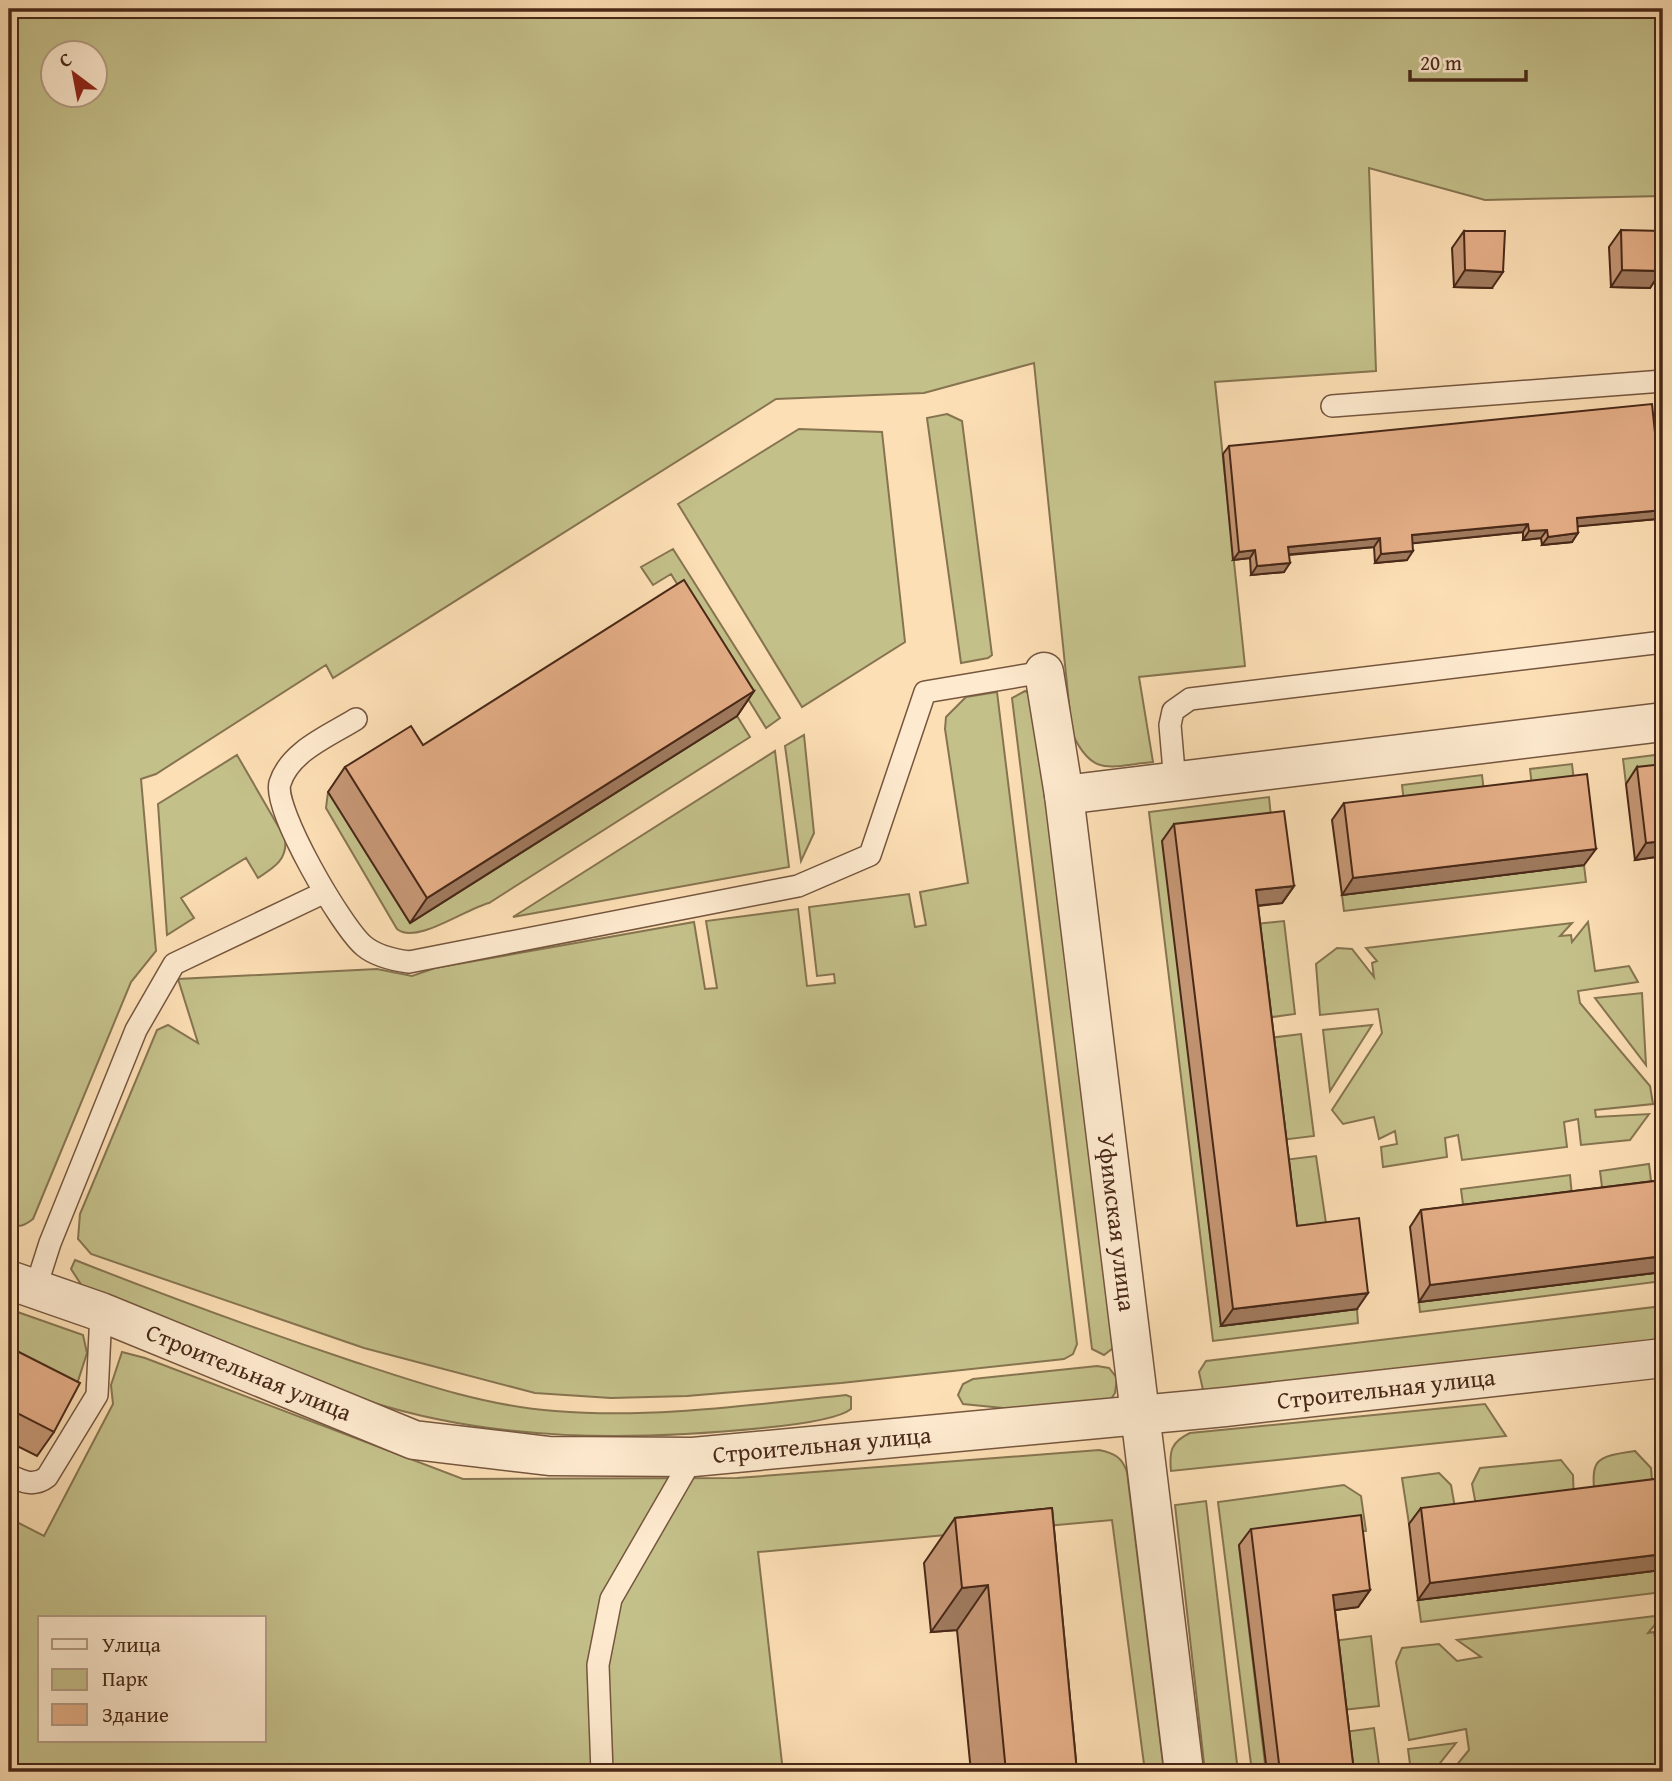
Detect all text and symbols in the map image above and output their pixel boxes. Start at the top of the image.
north arrow [38,38,108,108]
scale bar [1410,38,1525,82]
text: С [53,45,77,74]
text: 20 m [1420,47,1462,78]
street label: Уфимская улица [1089,1131,1145,1314]
street label: Строительная улица [141,1314,357,1430]
street label: Строительная улица [1275,1359,1497,1418]
street label: Строительная улица [711,1417,933,1472]
legend [38,1616,266,1742]
text: Улица [102,1629,161,1660]
text: Парк [102,1663,148,1694]
text: Здание [102,1699,169,1730]

